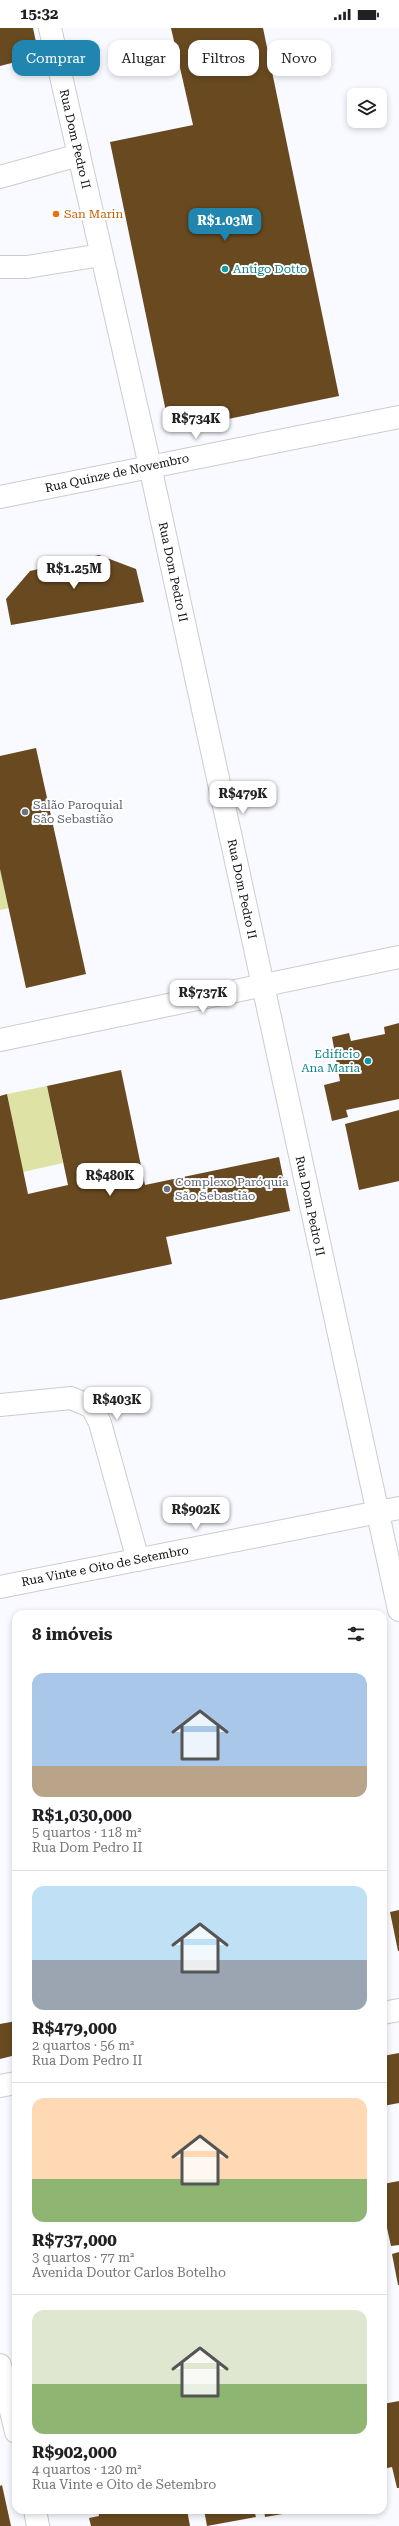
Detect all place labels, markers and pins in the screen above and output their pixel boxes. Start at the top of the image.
place label: San Marin [64,207,123,221]
pin: R$1.03M [188,208,262,242]
marker: San Marin [51,209,61,219]
place label: Antigo Dotto [233,262,307,276]
marker: Antigo Dotto [220,264,230,274]
pin: R$734K [163,406,229,440]
pin: R$1.25M [37,556,111,590]
pin: R$479K [210,781,276,815]
place label: Salão Paroquial São Sebastião [33,798,123,826]
marker: Salão Paroquial São Sebastião [20,807,30,817]
pin: R$737K [170,980,236,1014]
place label: Edifício Ana Maria [301,1047,360,1075]
marker: Edifício Ana Maria [363,1056,373,1066]
pin: R$480K [77,1163,143,1197]
place label: Complexo Paróquia São Sebastião [175,1175,289,1203]
marker: Complexo Paróquia São Sebastião [162,1184,172,1194]
pin: R$403K [84,1387,150,1421]
pin: R$902K [163,1497,229,1531]

